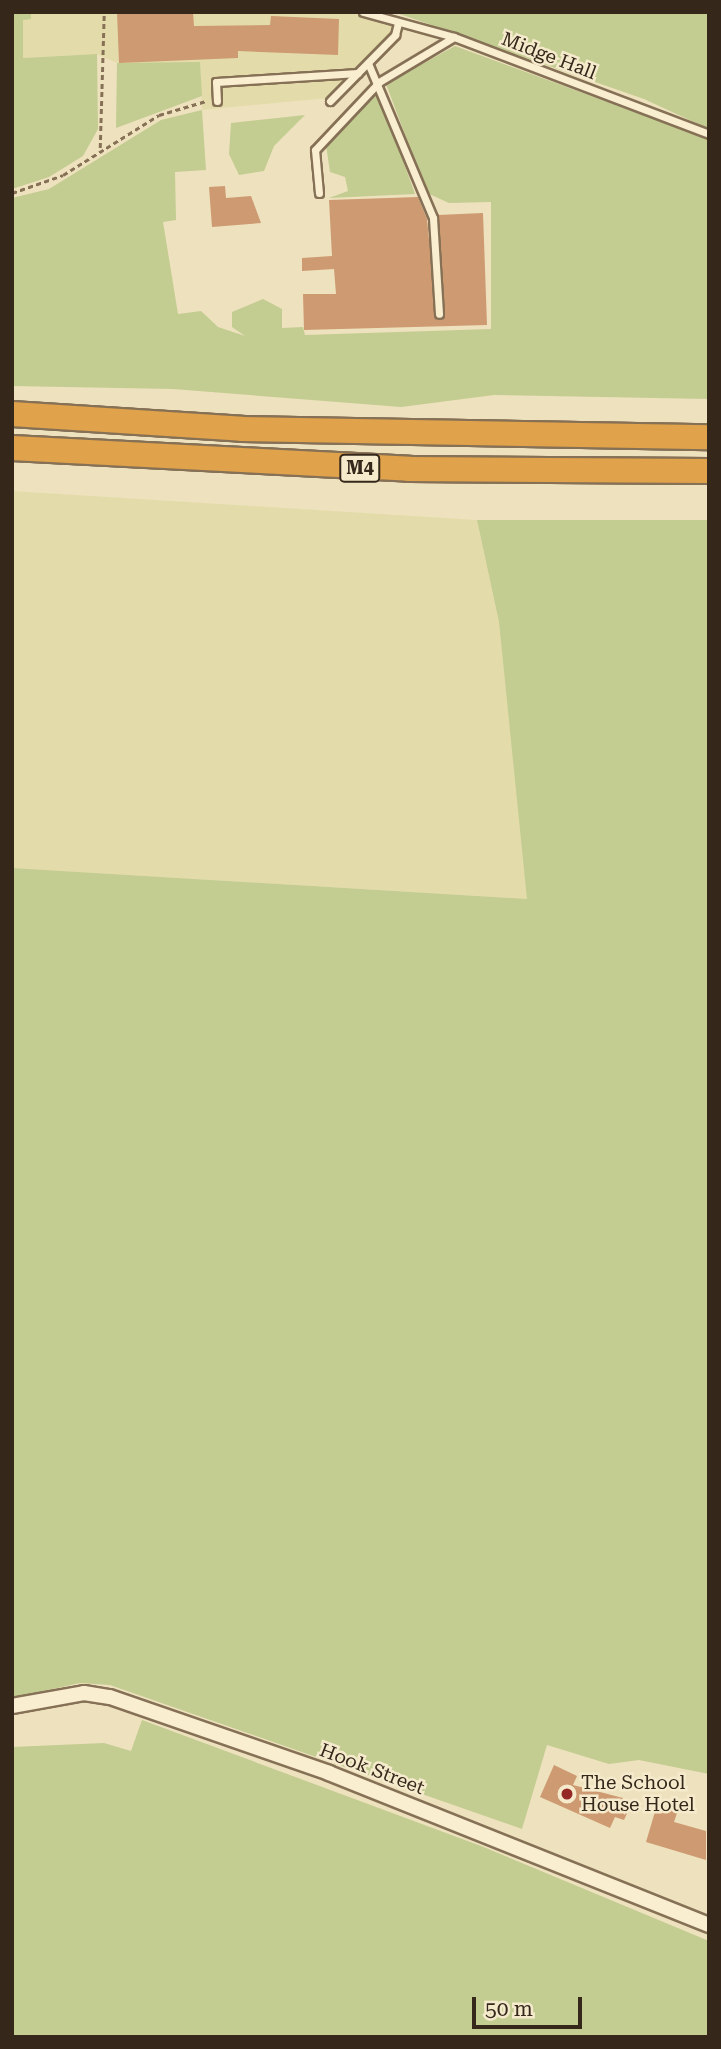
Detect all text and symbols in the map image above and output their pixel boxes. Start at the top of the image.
street label: Midge Hall [498,28,600,84]
road number: M4 [339,454,381,482]
street label: Hook Street [316,1739,428,1799]
place label: The School House Hotel [581,1772,695,1816]
marker: The School House Hotel [559,1786,575,1802]
scale bar [476,1982,586,2026]
text: 50 m [485,1997,533,2021]

